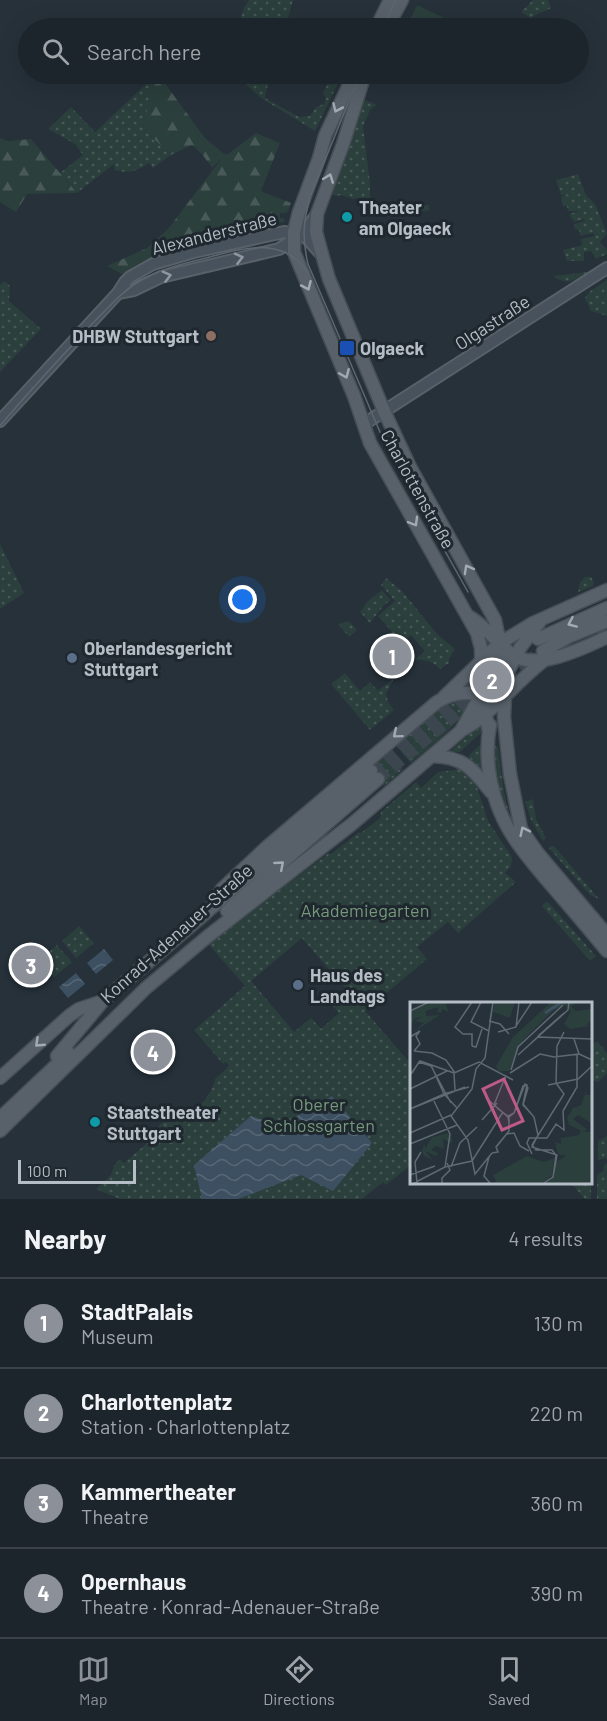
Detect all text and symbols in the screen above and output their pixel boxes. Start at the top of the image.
search box [18,18,589,84]
icon: search [39,35,72,68]
text: Search here [87,38,201,64]
one-way arrow [333,102,345,113]
one-way arrow [322,173,335,184]
place label: Theater am Olgaeck [359,196,452,239]
street label: Alexanderstraße [149,207,279,259]
marker: Theater am Olgaeck [340,210,354,224]
one-way arrow [234,253,244,266]
one-way arrow [162,270,172,283]
one-way arrow [299,279,311,290]
street label: Olgastraße [450,290,534,354]
place label: DHBW Stuttgart [72,325,199,347]
marker: DHBW Stuttgart [204,329,218,343]
place label: Olgaeck [360,337,425,359]
marker: Olgaeck [338,339,356,357]
one-way arrow [338,368,350,379]
street label: Charlottenstraße [376,426,460,552]
one-way arrow [407,516,418,526]
one-way arrow [463,565,475,575]
your location [228,585,257,614]
one-way arrow [567,616,578,628]
pin: 1 [372,634,412,678]
place label: Oberlandesgericht Stuttgart [84,637,232,680]
marker: Oberlandesgericht Stuttgart [65,651,79,665]
pin: 2 [472,658,512,702]
one-way arrow [393,727,404,738]
one-way arrow [519,826,531,837]
street label: Konrad-Adenauer-Straße [95,859,257,1007]
one-way arrow [273,861,283,872]
park label: Akademiegarten [301,899,429,921]
pin: 3 [12,942,51,988]
place label: Haus des Landtags [310,964,385,1007]
marker: Haus des Landtags [291,978,305,992]
inset map [410,1002,592,1184]
pin: 4 [134,1030,172,1074]
one-way arrow [35,1036,45,1047]
park label: Oberer Schlossgarten [263,1093,375,1136]
place label: Staatstheater Stuttgart [107,1101,218,1144]
marker: Staatstheater Stuttgart [88,1115,102,1129]
scale bar [18,1157,136,1184]
text: 100 m [27,1161,67,1180]
text: Nearby [24,1223,106,1254]
text: 4 results [508,1226,583,1250]
text: StadtPalais [81,1298,193,1324]
text: 1 [40,1311,47,1335]
text: 130 m [534,1311,583,1335]
text: Museum [81,1324,154,1348]
text: Charlottenplatz [81,1388,232,1414]
text: 2 [38,1401,49,1425]
text: 220 m [530,1401,583,1425]
text: Station · Charlottenplatz [81,1414,290,1438]
text: Kammertheater [81,1478,236,1504]
text: 3 [38,1491,49,1515]
text: 360 m [531,1491,583,1515]
text: Theatre [81,1504,149,1528]
text: Opernhaus [81,1568,186,1594]
text: 4 [37,1581,50,1605]
text: 390 m [530,1581,583,1605]
text: Theatre · Konrad-Adenauer-Straße [81,1594,380,1618]
tab: Map [77,1653,110,1708]
tab: Directions [263,1653,335,1708]
tab: Saved [488,1653,530,1708]

